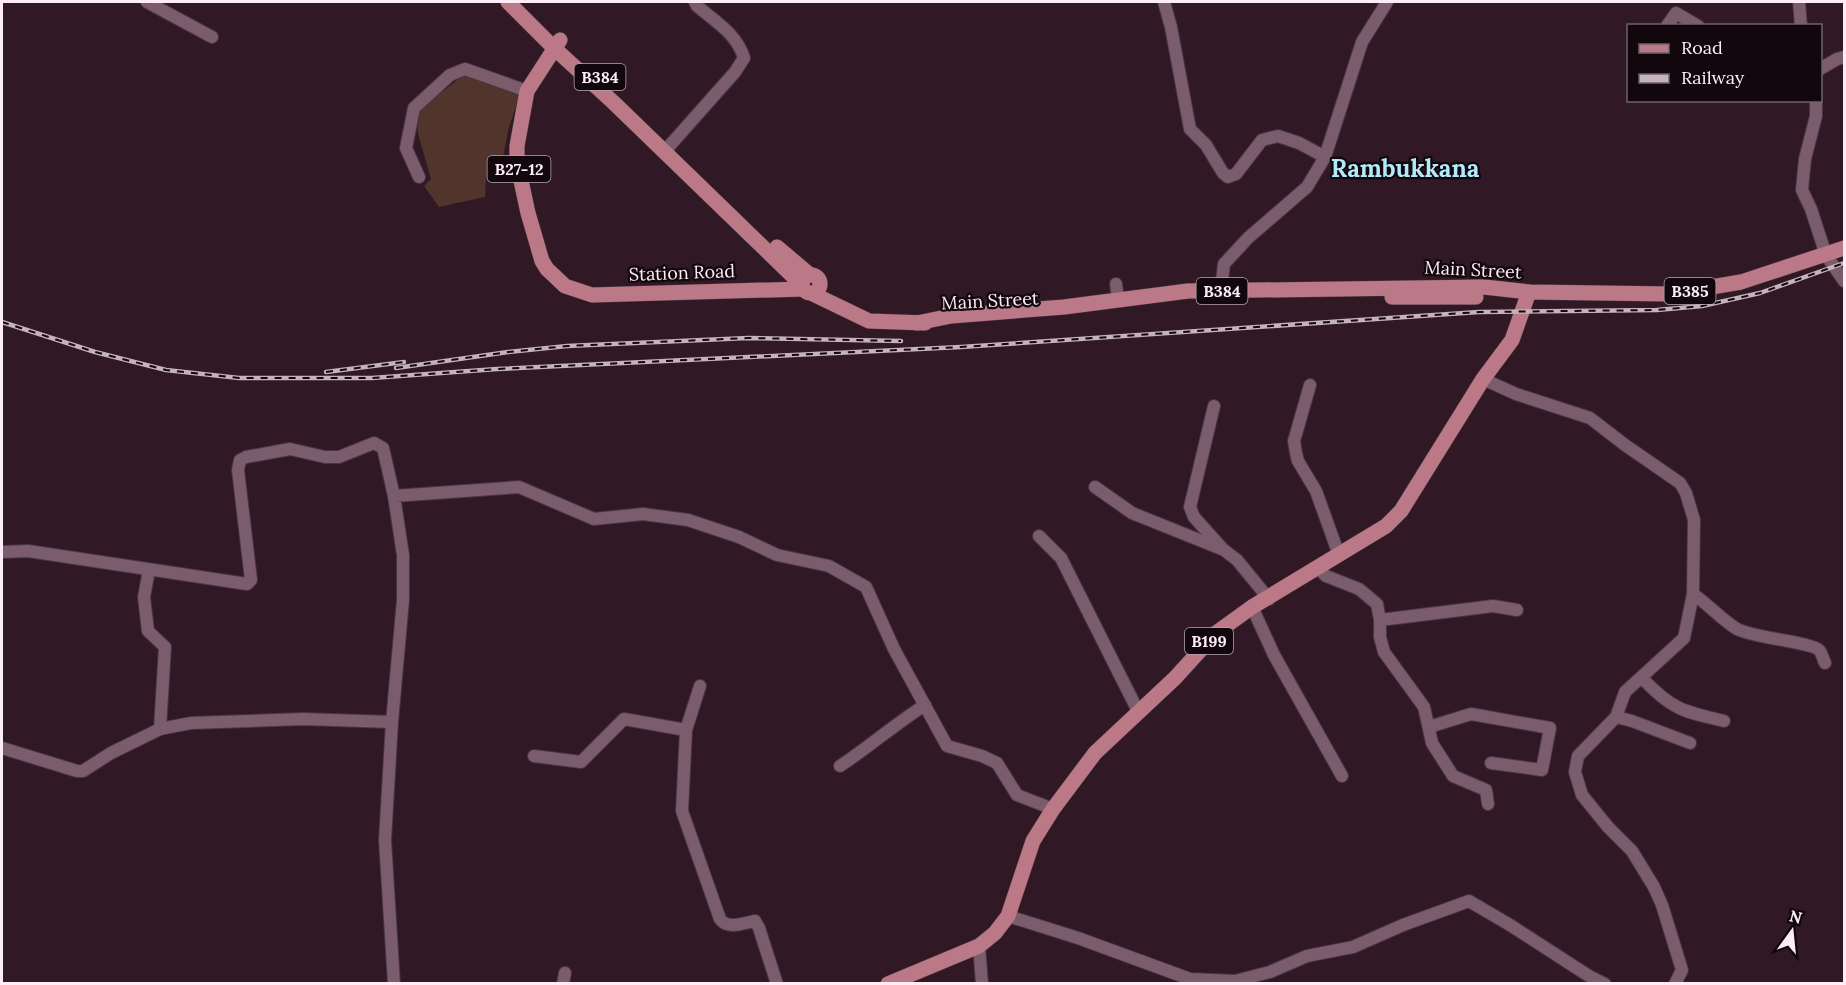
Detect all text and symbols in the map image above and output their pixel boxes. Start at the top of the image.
legend [1627,24,1822,102]
text: Road [1681,36,1723,59]
road number: B384 [574,64,626,90]
text: Railway [1681,66,1745,89]
district label: Rambukkana [1331,153,1480,184]
road number: B27-12 [488,156,550,182]
street label: Main Street [1424,255,1522,284]
street label: Station Road [628,259,736,286]
road number: B384 [1196,278,1248,304]
road number: B385 [1664,278,1716,304]
street label: Main Street [941,286,1039,315]
road number: B199 [1185,628,1233,654]
north arrow [1762,901,1822,961]
text: N [1787,905,1804,928]

